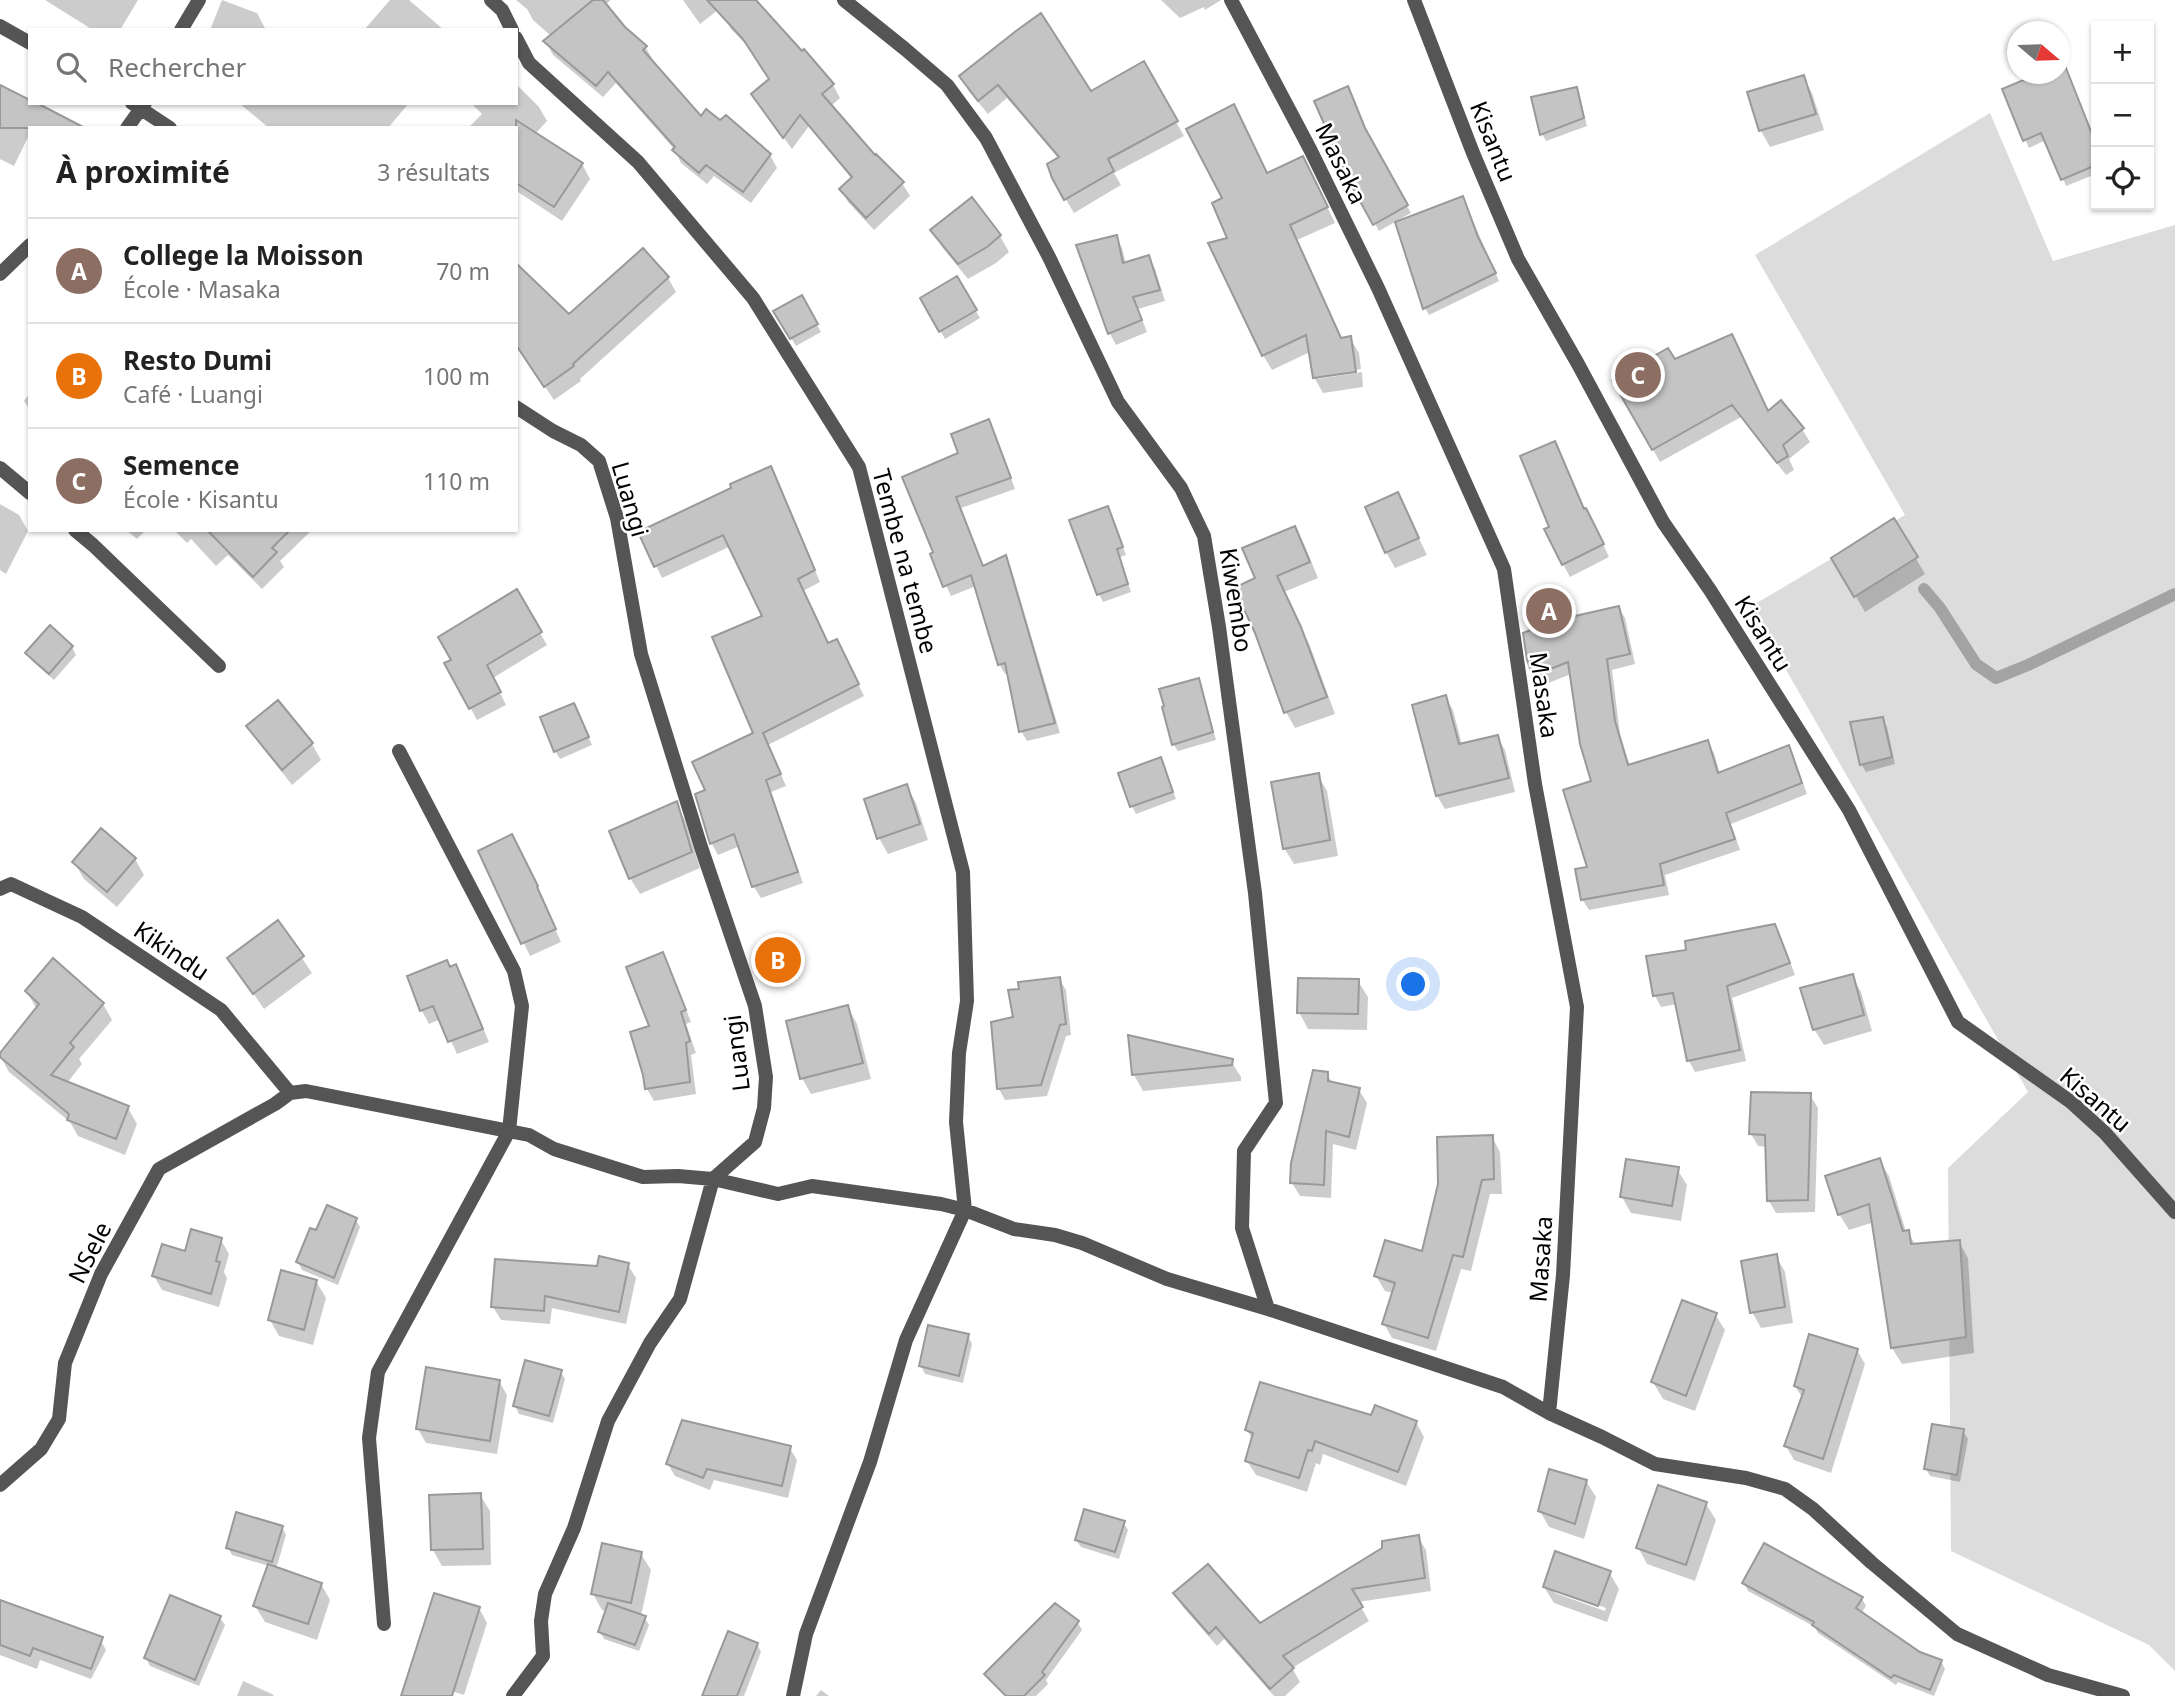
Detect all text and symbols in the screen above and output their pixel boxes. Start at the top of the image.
north arrow [2007,21,2070,84]
map controls [2091,21,2154,210]
button: + [2091,21,2154,84]
search box [28,28,518,105]
icon: search [52,48,90,86]
text: Rechercher [108,49,246,85]
button: − [2091,84,2154,147]
street label: Kisantu [1463,96,1525,186]
street label: Masaka [1308,117,1376,209]
button: locate [2091,147,2154,210]
text: À proximité [56,151,230,192]
text: 3 résultats [377,156,490,188]
text: College la Moisson [123,237,364,273]
text: A [71,255,87,287]
text: 70 m [436,255,490,287]
text: École · Masaka [123,273,281,305]
text: Resto Dumi [123,342,272,378]
pin: C [1615,349,1661,401]
text: B [71,360,87,392]
text: 100 m [423,360,490,392]
text: Café · Luangi [123,378,263,410]
text: Semence [123,447,240,483]
street label: Luangi [605,458,657,540]
text: C [72,465,86,497]
text: 110 m [423,465,490,497]
street label: Tembe na tembe [866,465,946,657]
text: École · Kisantu [123,483,279,515]
street label: Kiwembo [1212,545,1262,655]
pin: A [1526,585,1572,637]
street label: Kisantu [1728,588,1800,678]
street label: Masaka [1523,650,1567,740]
street label: Kikindu [128,913,216,987]
pin: B [755,934,801,986]
your location [1396,967,1430,1001]
street label: Luangi [715,1013,757,1093]
street label: Kisantu [2053,1059,2139,1139]
street label: Masaka [1521,1215,1559,1303]
street label: NSele [60,1216,118,1288]

